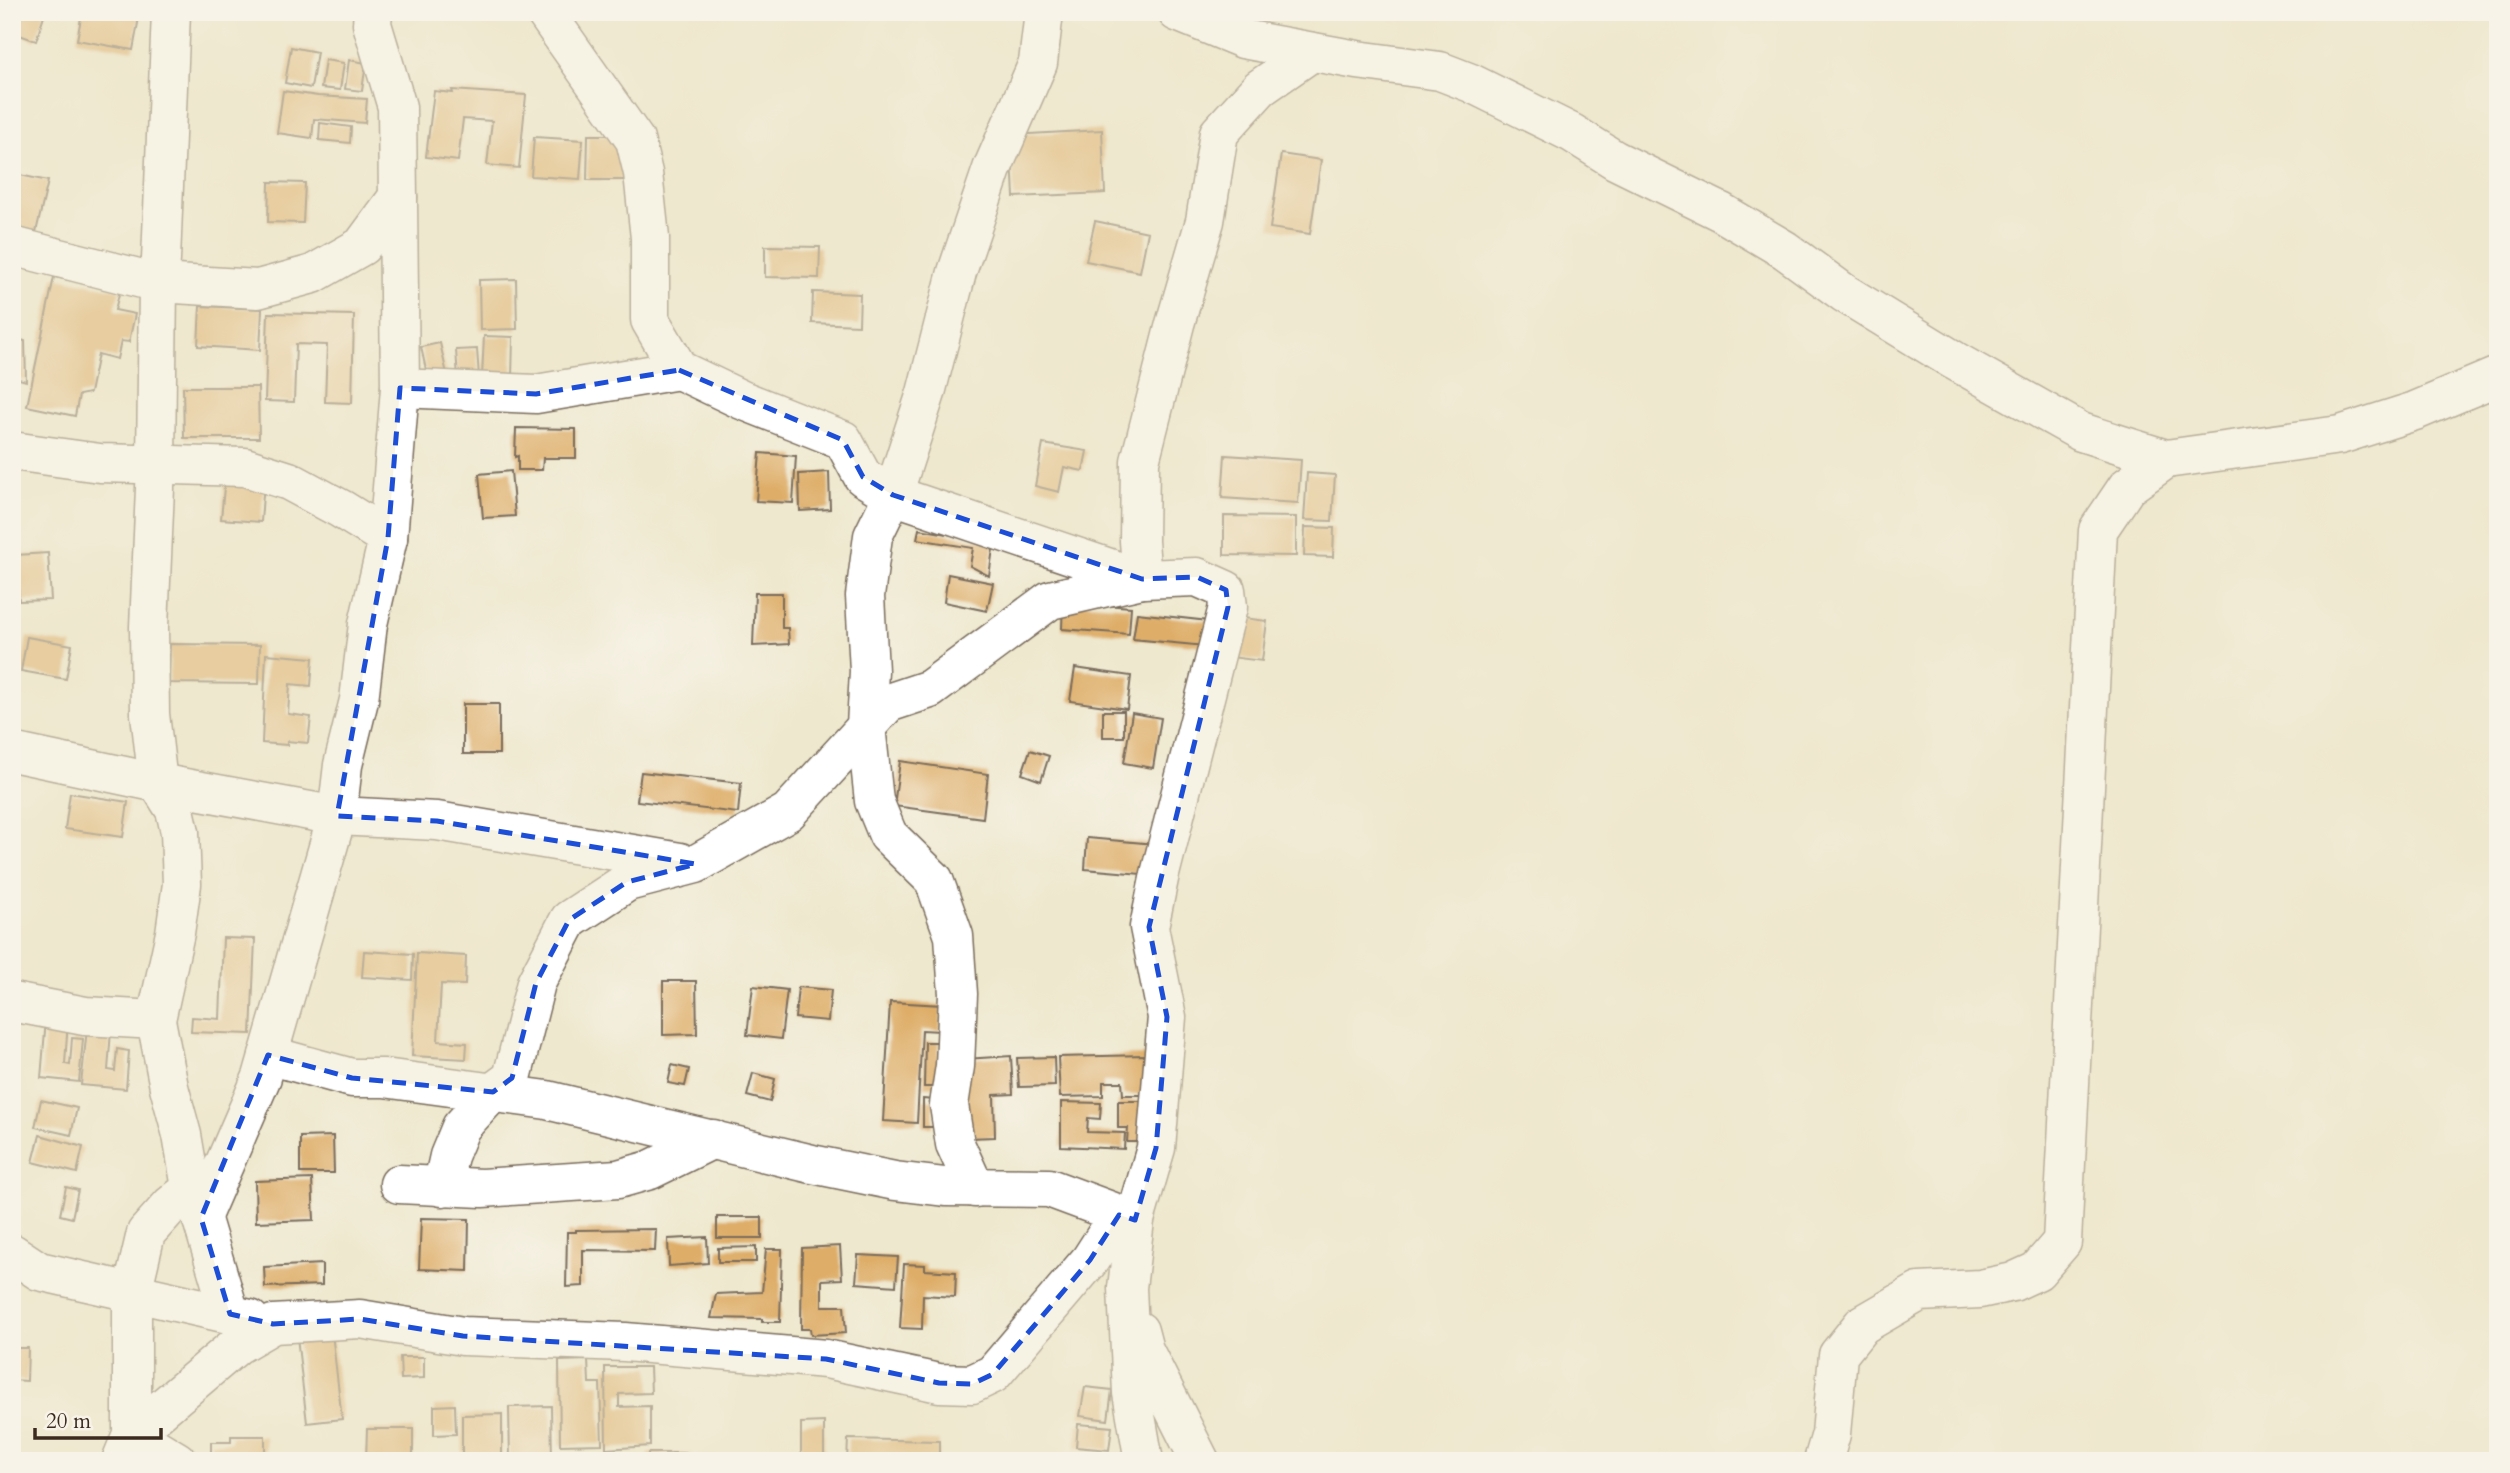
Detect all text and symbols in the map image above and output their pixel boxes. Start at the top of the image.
scale bar [35,1396,161,1440]
text: 20 m [46,1407,91,1436]

